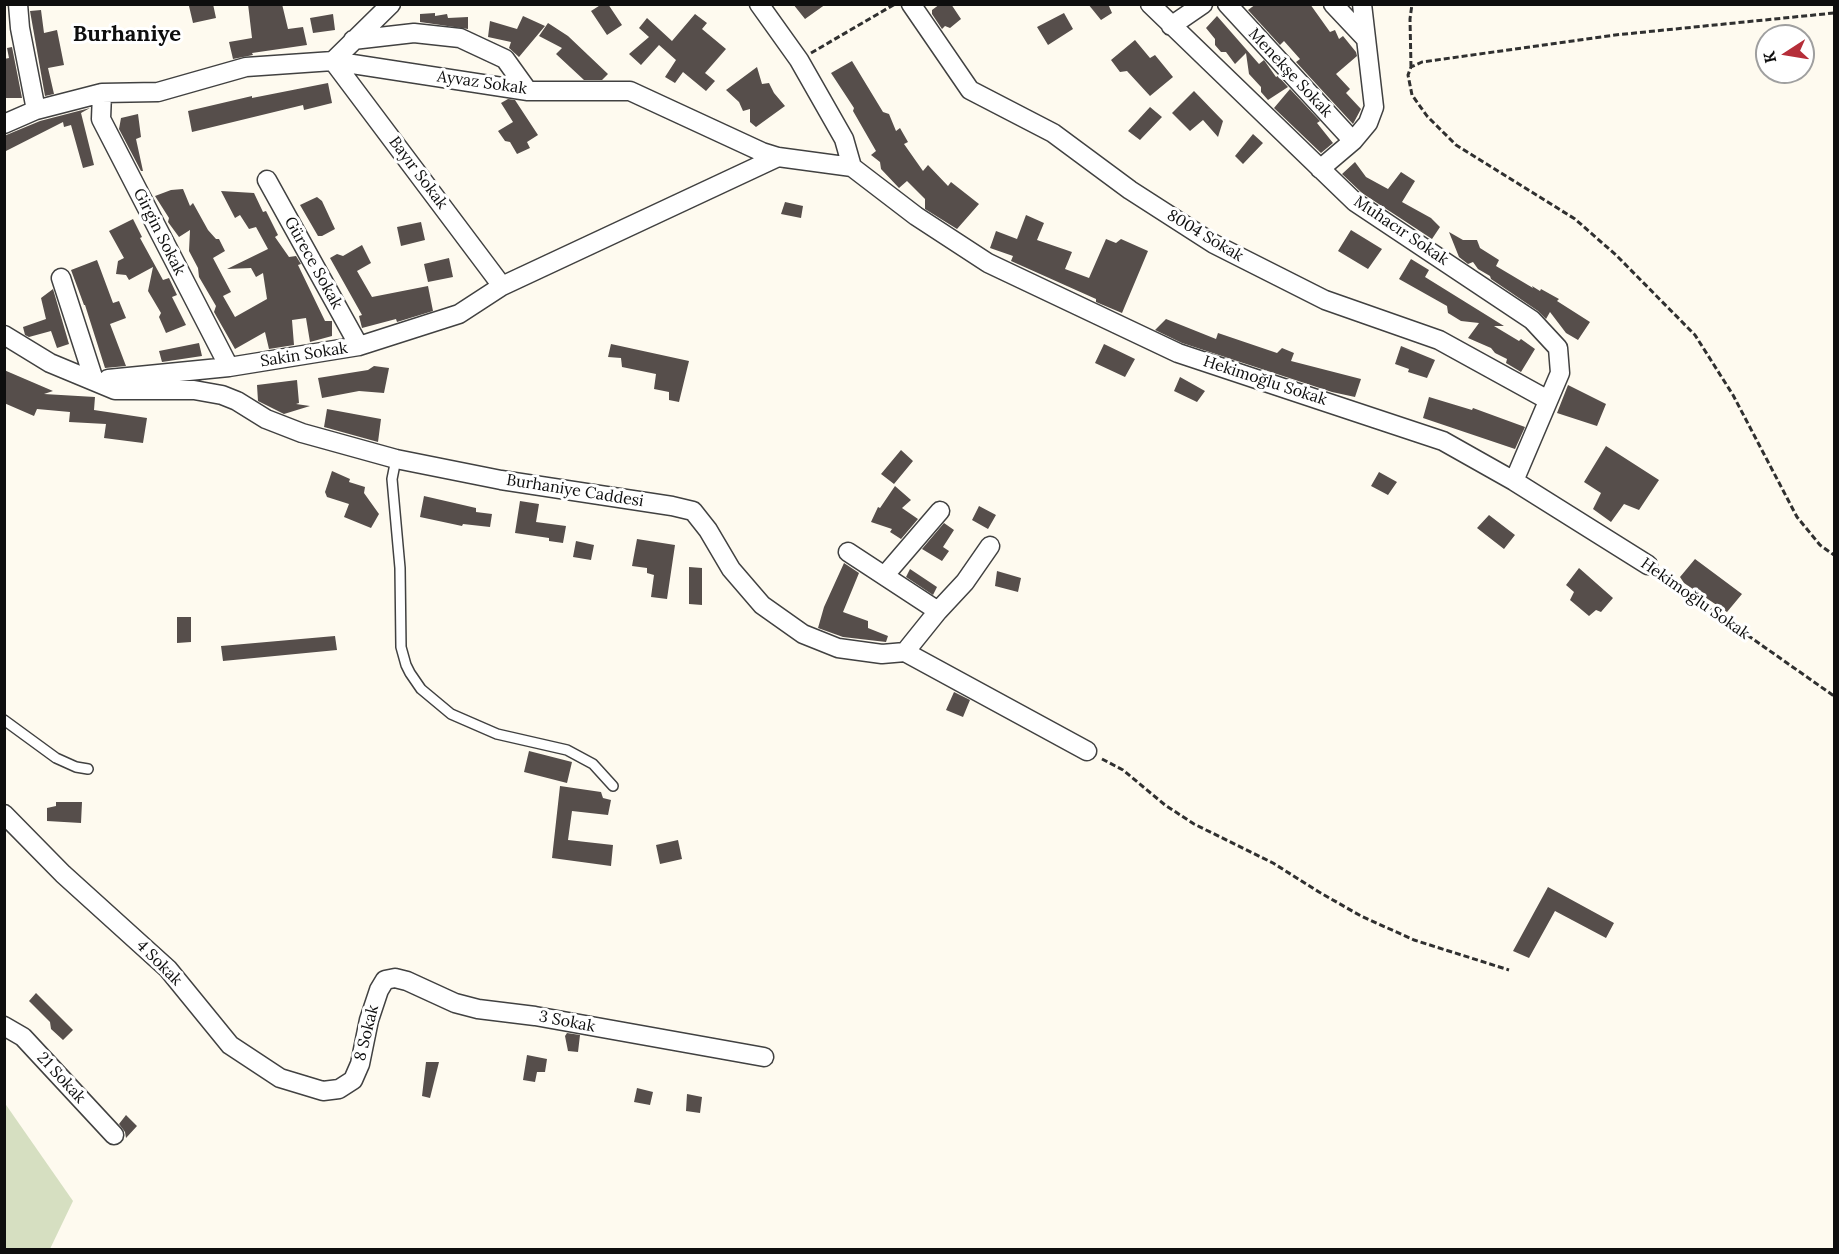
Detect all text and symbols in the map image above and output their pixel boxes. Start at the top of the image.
district label: Burhaniye [73,22,181,48]
north arrow [1755,24,1815,84]
street label: Menekşe Sokak [1244,25,1336,121]
text: K [1758,50,1780,65]
street label: Ayvaz Sokak [436,67,528,99]
street label: Bayır Sokak [384,133,452,213]
street label: Girgin Sokak [129,185,189,279]
street label: Muhacır Sokak [1350,192,1452,270]
street label: 8004 Sokak [1163,206,1247,266]
street label: Gürece Sokak [280,214,346,312]
street label: Sakin Sokak [259,339,349,371]
street label: Hekimoğlu Sokak [1201,352,1329,410]
street label: Burhaniye Caddesi [505,471,645,511]
street label: Hekimoğlu Sokak [1637,554,1753,644]
street label: 4 Sokak [132,936,186,990]
street label: 8 Sokak [351,1003,383,1063]
street label: 3 Sokak [537,1007,597,1037]
street label: 21 Sokak [33,1049,89,1107]

